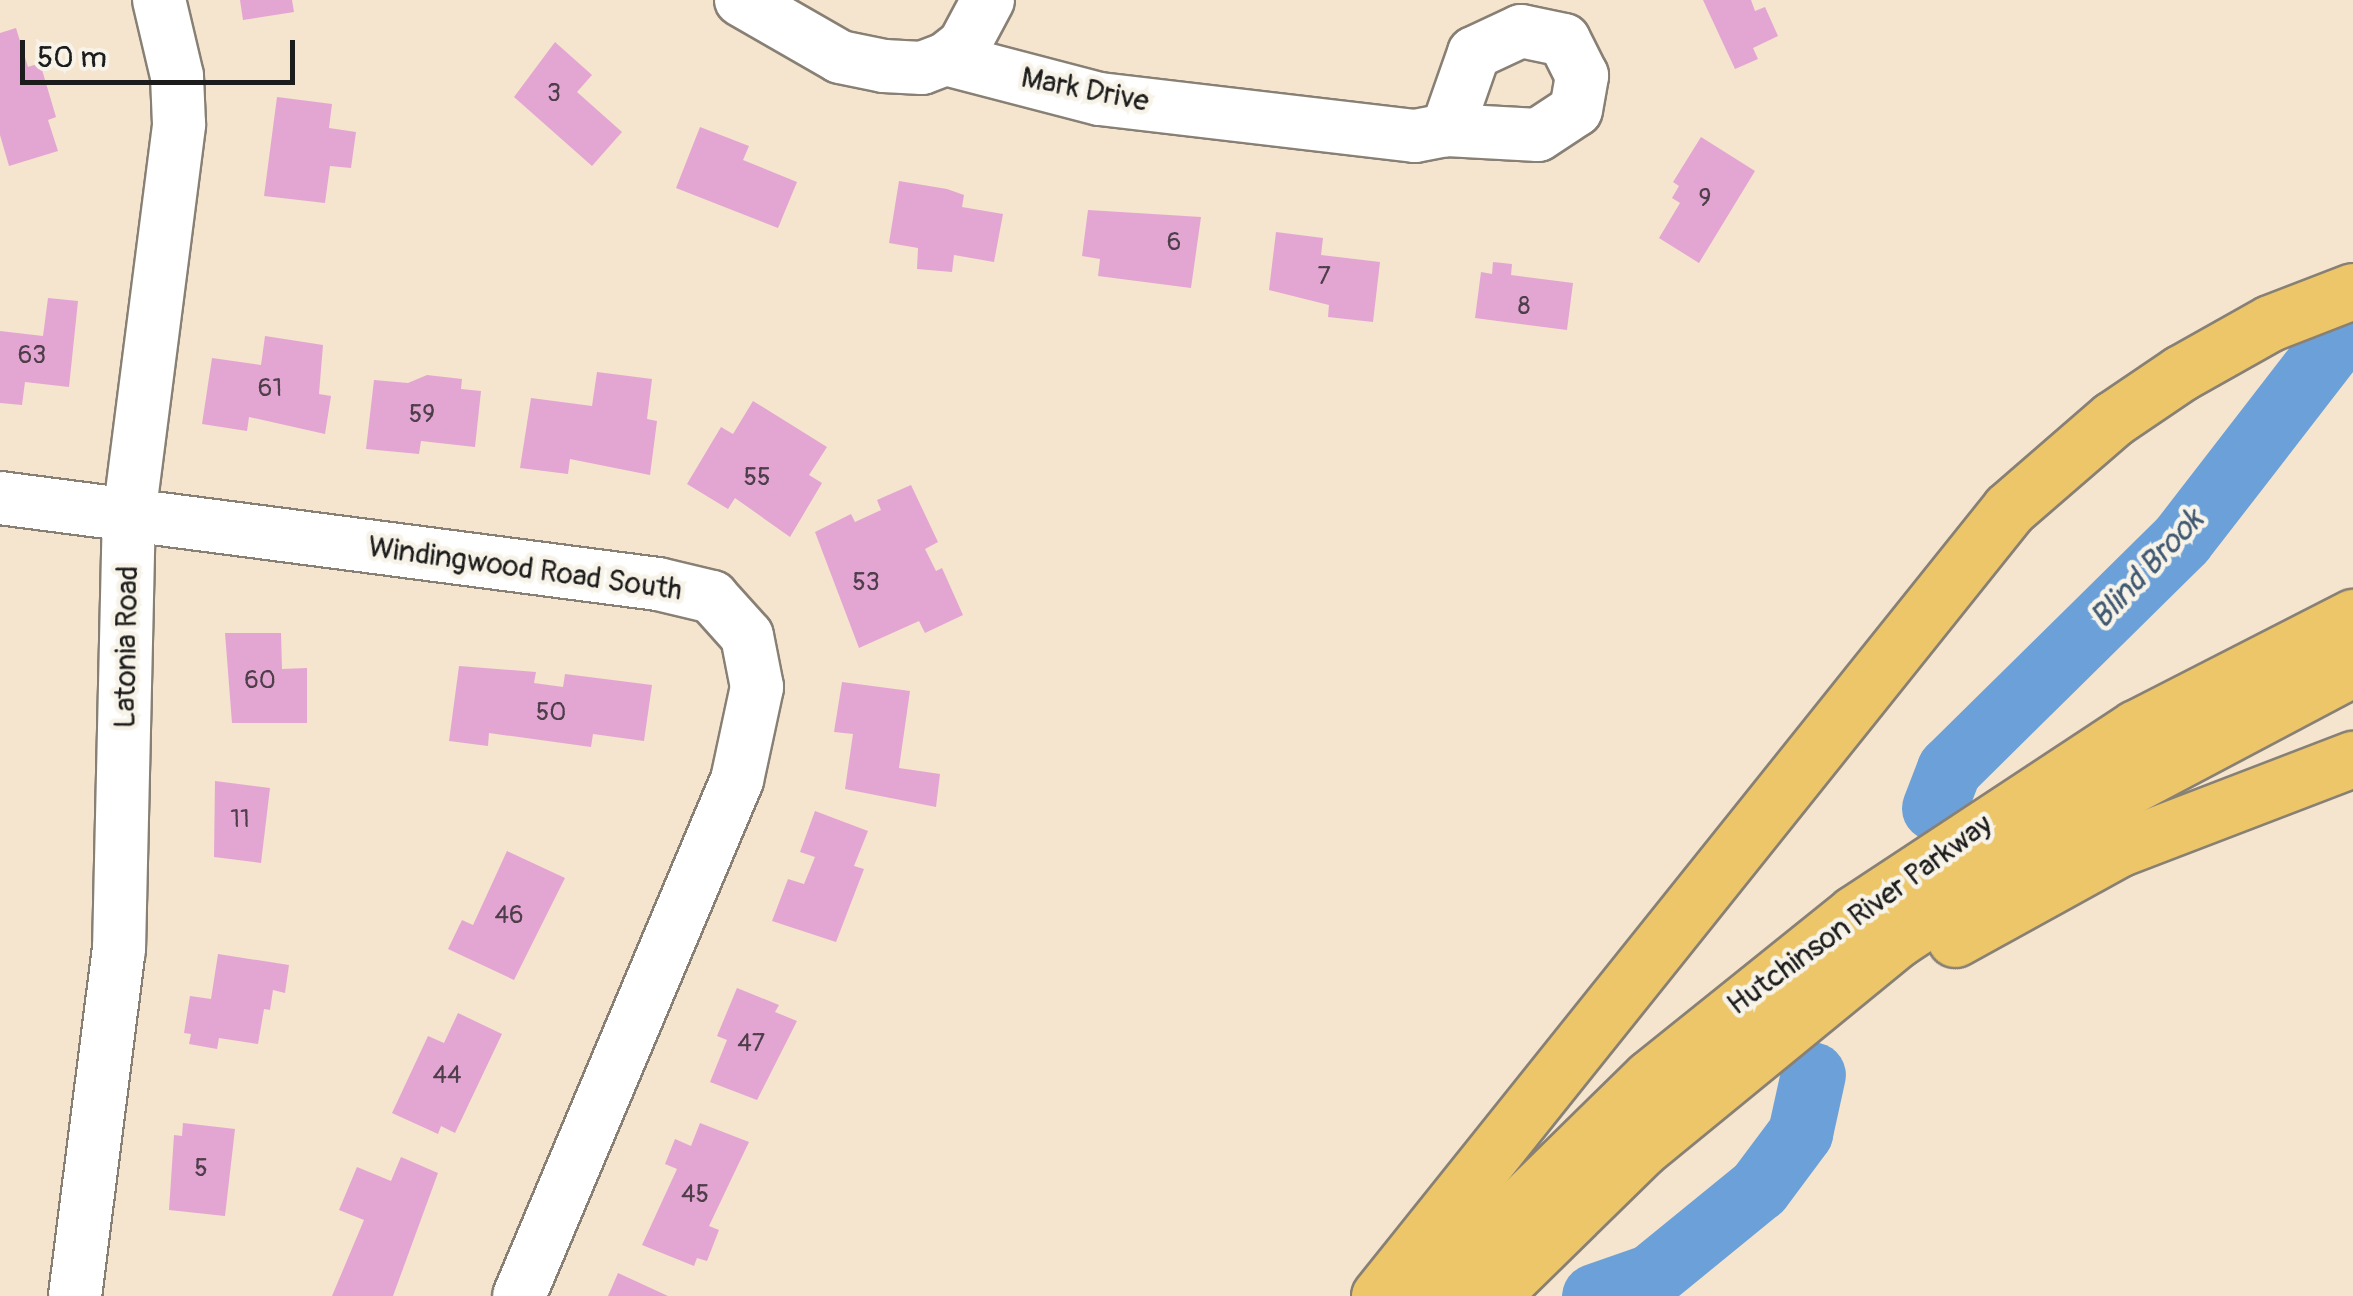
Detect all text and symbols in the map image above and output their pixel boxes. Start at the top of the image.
scale bar [25,20,300,82]
text: 50 m [37,39,107,76]
street label: Mark Drive [1018,60,1152,120]
house number: 3 [547,79,561,109]
house number: 9 [1699,184,1711,214]
house number: 6 [1167,228,1181,258]
house number: 7 [1317,262,1331,292]
house number: 8 [1518,292,1530,322]
house number: 63 [18,341,46,371]
house number: 61 [258,374,282,404]
house number: 59 [409,400,435,430]
house number: 55 [743,463,771,493]
water label: Blind Brook [2082,502,2212,636]
street label: Windingwood Road South [366,529,684,609]
street label: Latonia Road [108,565,146,729]
house number: 53 [852,568,880,598]
house number: 60 [244,666,276,696]
house number: 50 [536,698,566,728]
house number: 11 [230,805,250,835]
street label: Hutchinson River Parkway [1721,807,1999,1023]
house number: 46 [494,901,524,931]
house number: 47 [737,1029,765,1059]
house number: 44 [433,1061,461,1091]
house number: 5 [194,1154,208,1184]
house number: 45 [681,1180,709,1210]

